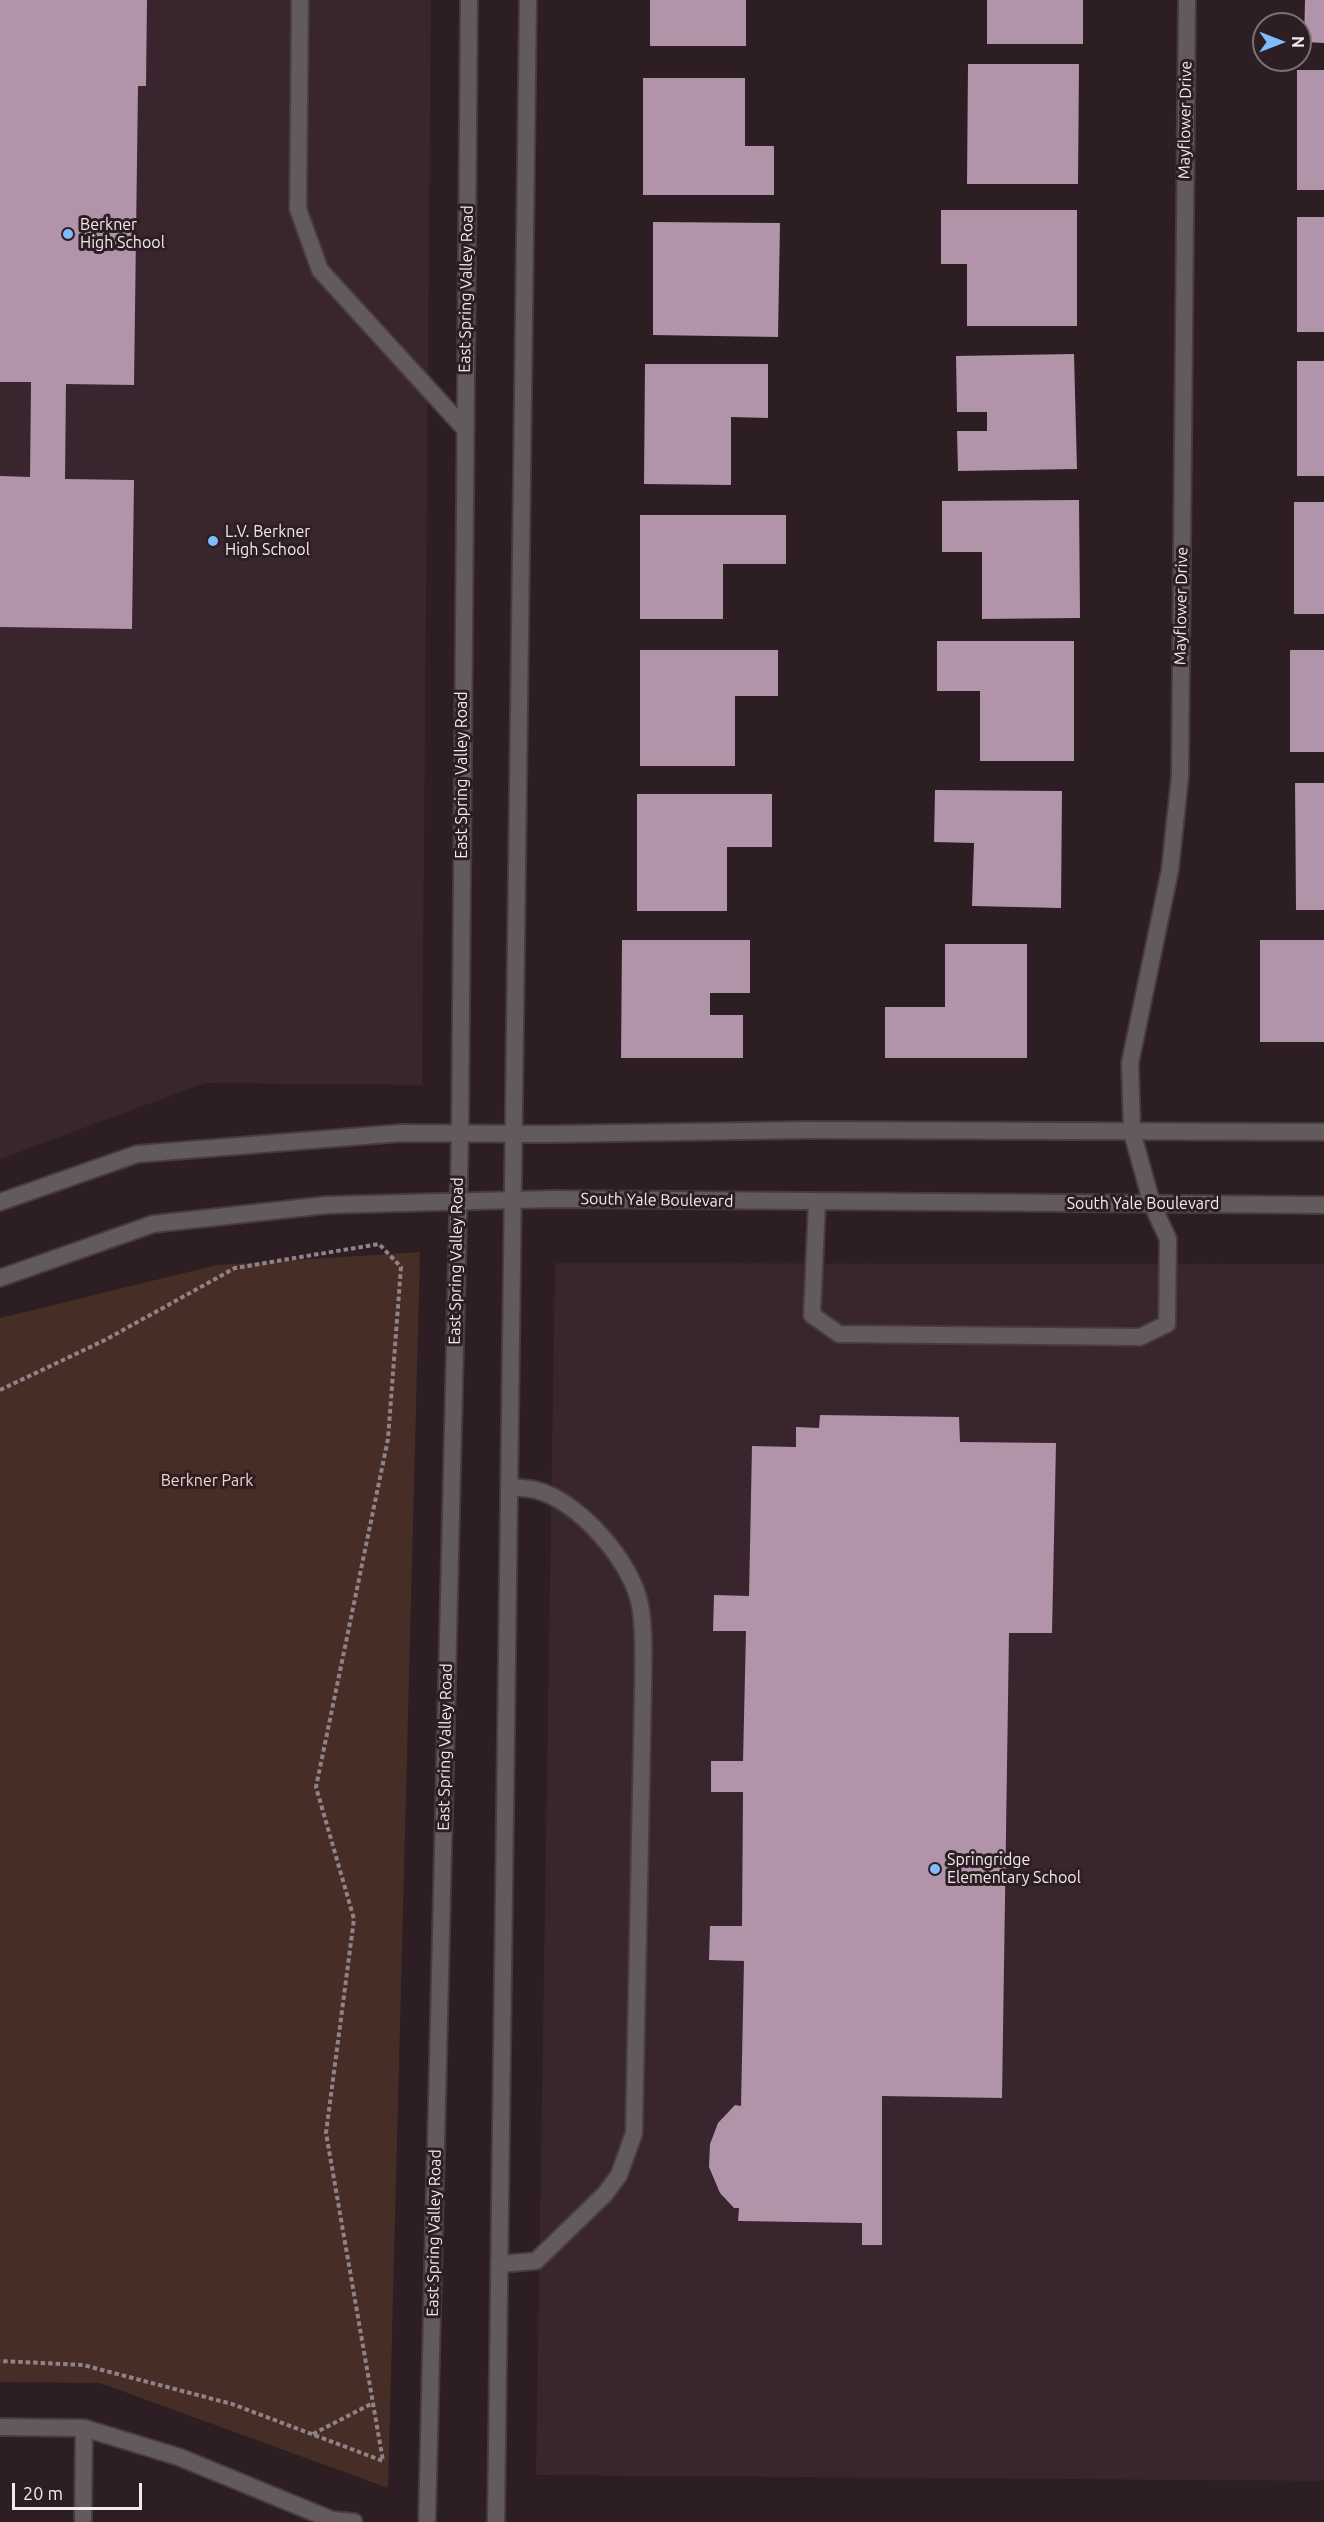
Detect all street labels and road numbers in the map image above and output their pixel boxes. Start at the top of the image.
street label: Mayflower Drive [1174,61,1196,179]
street label: East Spring Valley Road [455,205,477,373]
street label: Mayflower Drive [1170,547,1192,665]
street label: East Spring Valley Road [452,691,472,859]
street label: East Spring Valley Road [445,1177,467,1345]
street label: South Yale Boulevard [581,1189,733,1211]
street label: South Yale Boulevard [1067,1194,1219,1214]
street label: East Spring Valley Road [434,1663,456,1831]
street label: East Spring Valley Road [423,2149,445,2317]

